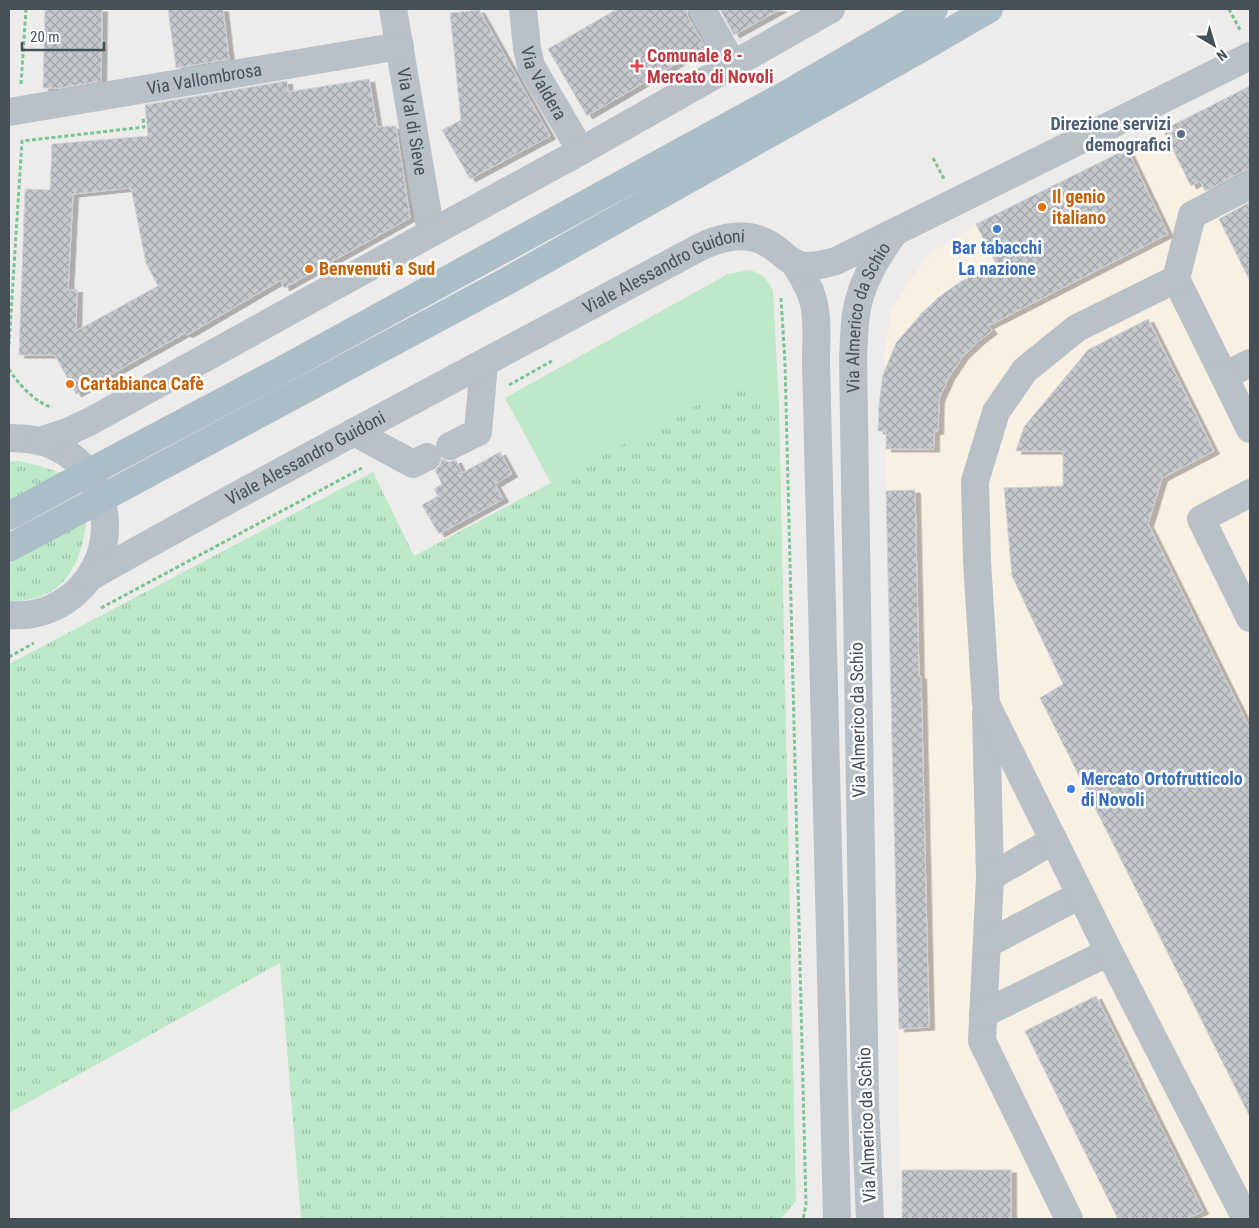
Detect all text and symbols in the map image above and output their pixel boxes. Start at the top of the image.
scale bar [22,20,105,52]
north arrow [1189,20,1239,70]
text: 20 m [30,28,60,46]
street label: Via Valdera [517,44,571,123]
place label: Comunale 8 - Mercato di Novoli [647,45,774,87]
text: N [1214,46,1230,64]
street label: Via Vallombrosa [145,59,263,99]
marker: Comunale 8 - Mercato di Novoli [631,60,643,72]
street label: Via Val di Sieve [393,66,432,177]
place label: Direzione servizi demografici [1050,113,1171,155]
marker: Direzione servizi demografici [1175,128,1187,140]
place label: Il genio italiano [1052,186,1106,228]
marker: Il genio italiano [1036,201,1048,213]
marker: Bar tabacchi La nazione [991,223,1003,235]
street label: Viale Alessandro Guidoni [579,225,745,318]
place label: Bar tabacchi La nazione [952,237,1042,279]
street label: Via Almerico da Schio [842,238,894,393]
place label: Benvenuti a Sud [319,258,435,279]
marker: Benvenuti a Sud [303,263,315,275]
place label: Cartabianca Cafè [80,373,204,394]
marker: Cartabianca Cafè [64,378,76,390]
street label: Viale Alessandro Guidoni [222,406,389,509]
street label: Via Almerico da Schio [846,642,869,798]
place label: Mercato Ortofrutticolo di Novoli [1081,768,1243,810]
marker: Mercato Ortofrutticolo di Novoli [1065,783,1077,795]
street label: Via Almerico da Schio [853,1047,880,1203]

